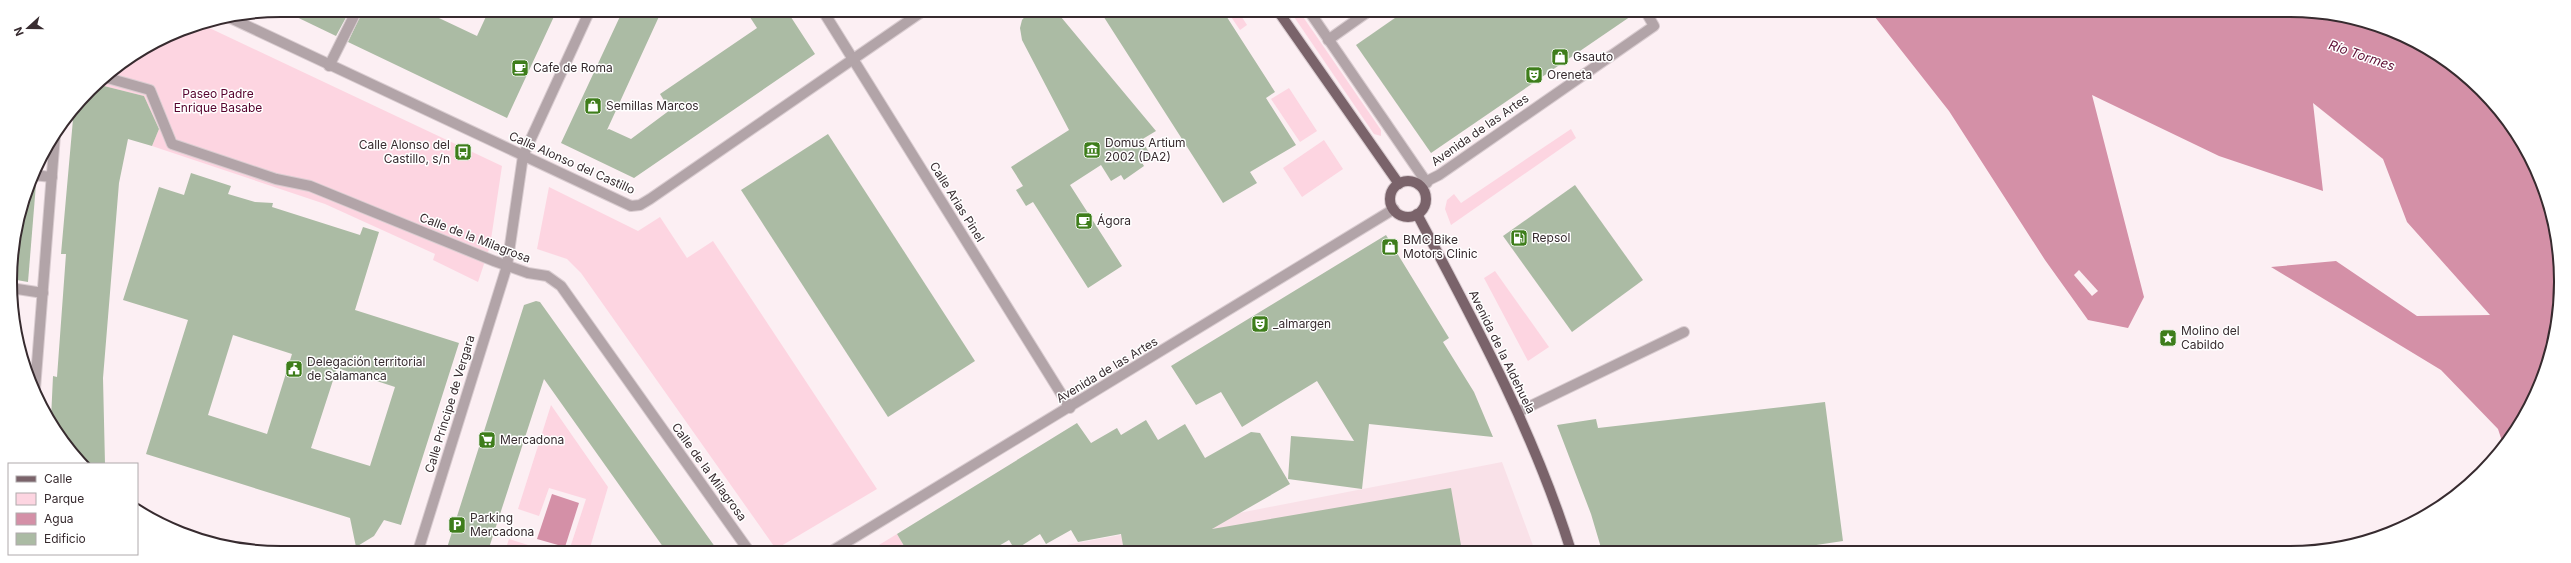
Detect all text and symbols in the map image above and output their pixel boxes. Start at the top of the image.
north arrow [8,8,48,48]
text: N [11,25,27,38]
water label: Río Tormes [2327,36,2397,74]
shop icon: Gsauto [1550,47,1570,67]
place label: Gsauto [1573,49,1613,64]
cafe icon: Cafe de Roma [510,58,530,78]
place label: Cafe de Roma [533,60,613,75]
theatre icon: Oreneta [1524,65,1544,85]
place label: Oreneta [1547,67,1592,82]
park label: Paseo Padre Enrique Basabe [174,86,262,115]
street label: Avenida de las Artes [1428,90,1531,169]
shop icon: Semillas Marcos [583,96,603,116]
place label: Semillas Marcos [606,98,699,113]
street label: Calle Alonso del Castillo [507,128,638,197]
place label: Domus Artium 2002 (DA2) [1105,135,1186,164]
place label: Calle Alonso del Castillo, s/n [359,137,450,166]
museum icon: Domus Artium 2002 (DA2) [1082,140,1102,160]
bus stop icon: Calle Alonso del Castillo, s/n [453,142,473,162]
street label: Calle Arias Pinel [927,159,988,245]
street label: Calle de la Milagrosa [418,209,533,266]
cafe icon: Ágora [1074,211,1094,231]
place label: Ágora [1097,213,1131,228]
fuel station icon: Repsol [1509,228,1529,248]
place label: Repsol [1532,230,1570,245]
place label: BMC Bike Motors Clinic [1403,232,1478,261]
shop icon: BMC Bike Motors Clinic [1380,237,1400,257]
street label: Avenida de la Aldehuela [1466,288,1539,416]
theatre icon: _almargen [1250,314,1270,334]
place label: _almargen [1273,316,1331,331]
place label: Molino del Cabildo [2181,323,2240,352]
place icon: Molino del Cabildo [2158,328,2178,348]
street label: Calle Príncipe de Vergara [421,333,478,475]
street label: Avenida de las Artes [1053,333,1160,406]
place label: Delegación territorial de Salamanca [307,354,425,383]
public building icon: Delegación territorial de Salamanca [284,359,304,379]
street label: Calle de la Milagrosa [669,420,750,524]
supermarket icon: Mercadona [477,430,497,450]
place label: Mercadona [500,432,564,447]
legend [8,463,138,555]
text: Calle [44,471,72,486]
text: Parque [44,491,84,506]
place label: Parking Mercadona [470,510,534,539]
text: Agua [44,511,73,526]
parking icon: Parking Mercadona [447,515,467,535]
text: Edificio [44,531,86,546]

